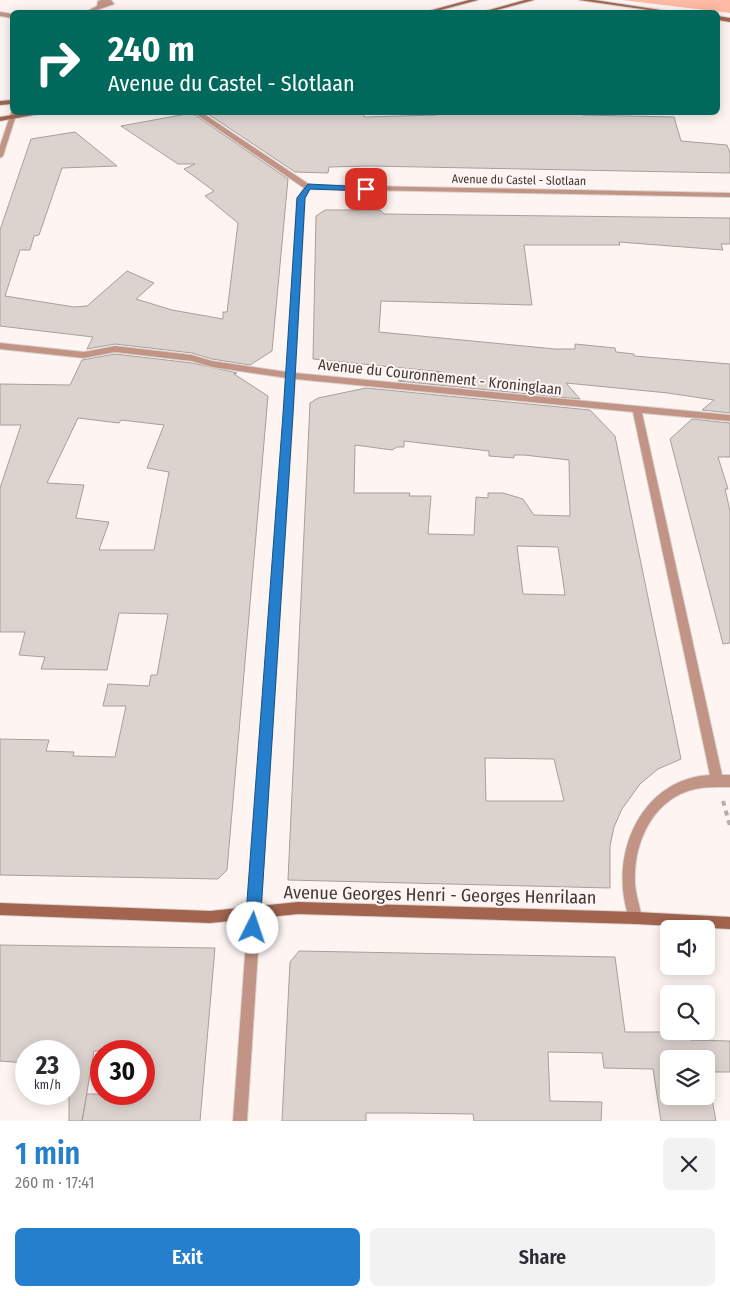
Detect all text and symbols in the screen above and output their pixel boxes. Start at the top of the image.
text: 240 m [108,28,195,70]
icon: right [25,30,90,95]
text: Avenue du Castel - Slotlaan [108,70,355,97]
pin [345,168,387,210]
street label: Avenue du Castel - Slotlaan [452,172,586,188]
icon: arrive [352,175,380,203]
street label: Avenue du Couronnement - Kroninglaan [317,355,563,399]
street label: Avenue Georges Henri - Georges Henrilaan [283,881,597,909]
position arrow [226,901,278,953]
map controls [660,920,715,1105]
button: sound [660,920,715,975]
button: search [660,985,715,1040]
speed limit sign: 30 [90,1040,155,1105]
button: layers [660,1050,715,1105]
text: 23 [36,1051,59,1081]
text: km/h [34,1078,61,1092]
text: 1 min [15,1136,80,1172]
button: close [663,1138,715,1190]
text: 260 m · 17:41 [15,1173,94,1192]
button: Exit [15,1228,360,1286]
button: Share [370,1228,715,1286]

